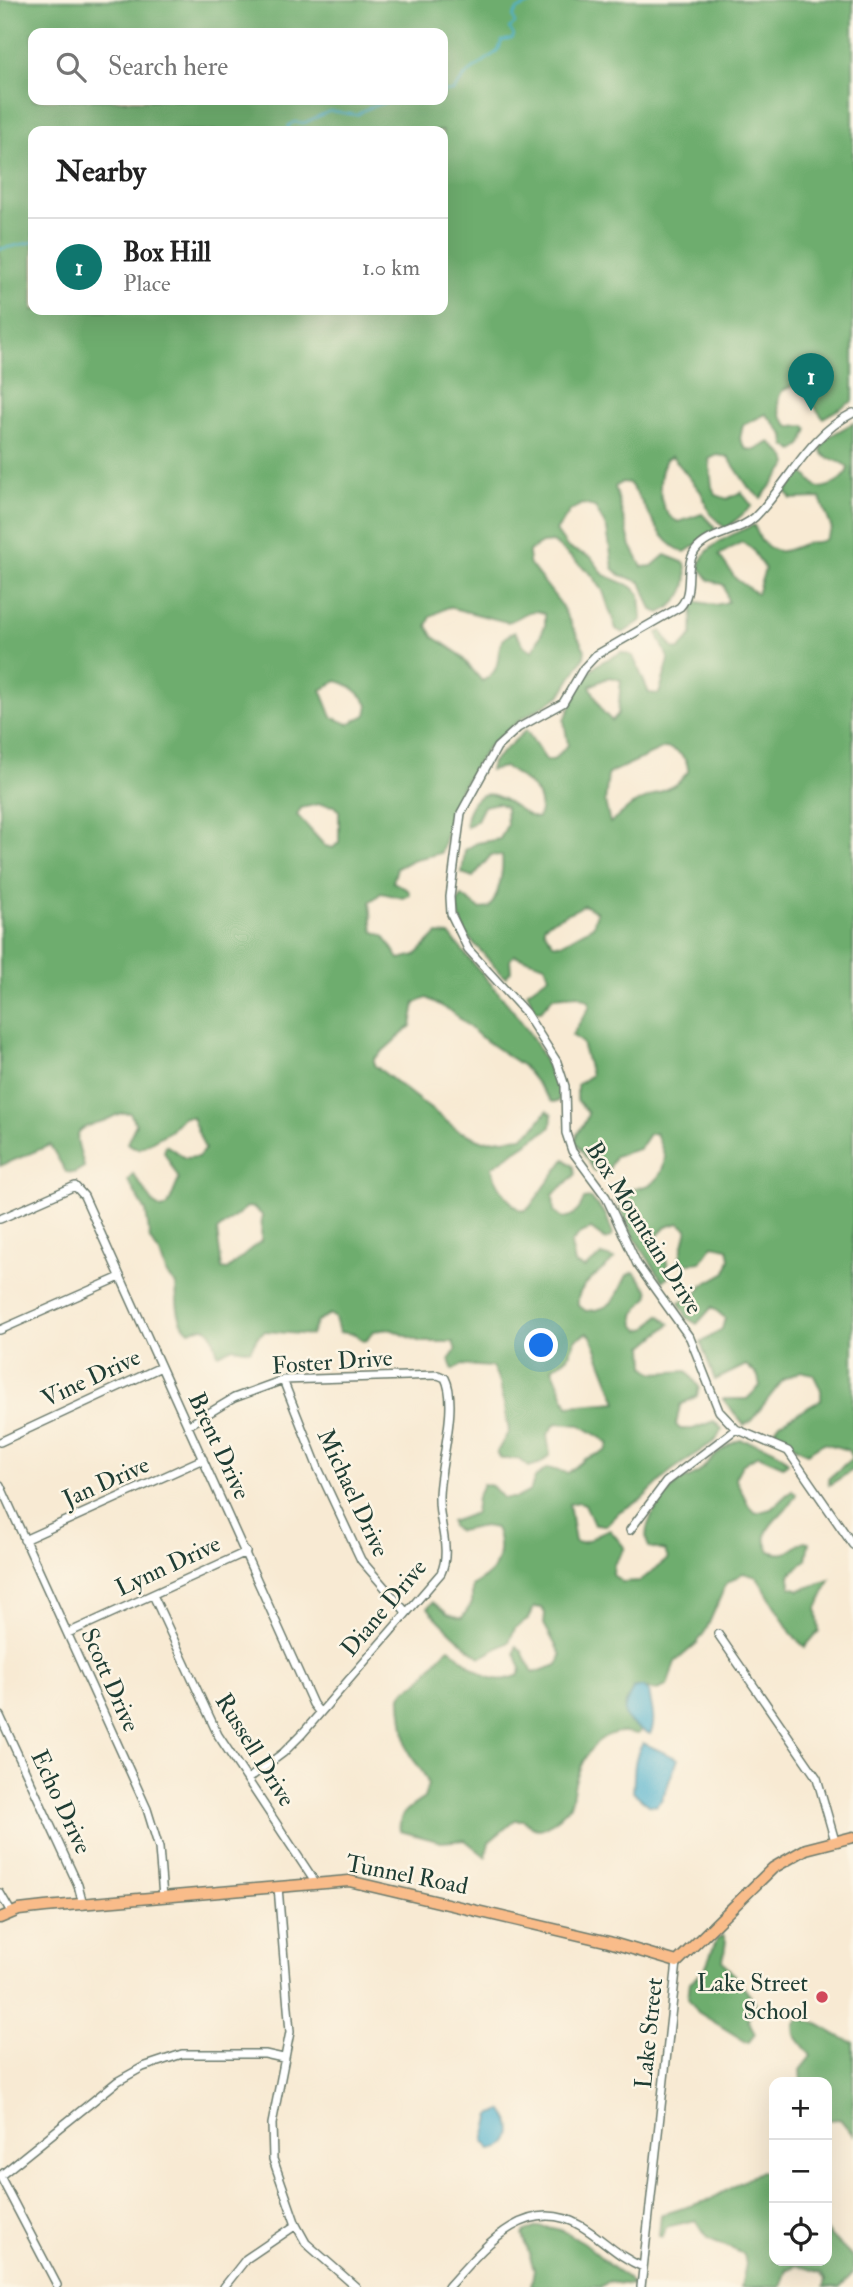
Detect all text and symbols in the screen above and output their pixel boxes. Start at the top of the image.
search box [28,28,448,105]
icon: search [52,48,90,86]
text: Search here [108,51,228,83]
text: Nearby [56,153,146,190]
text: Box Hill [123,237,211,269]
text: 1 [75,253,83,282]
text: 1.0 km [362,253,420,282]
text: Place [123,269,171,298]
pin: 1 [788,353,834,411]
street label: Box Mountain Drive [578,1136,710,1320]
your location [524,1328,558,1362]
street label: Vine Drive [37,1342,145,1414]
street label: Foster Drive [271,1342,393,1382]
street label: Brent Drive [181,1388,257,1504]
street label: Michael Drive [310,1424,396,1562]
street label: Jan Drive [57,1449,154,1515]
street label: Lynn Drive [110,1528,226,1604]
street label: Diane Drive [334,1553,434,1663]
street label: Scott Drive [73,1623,147,1737]
street label: Russell Drive [208,1687,302,1813]
street label: Echo Drive [23,1745,99,1859]
street label: Tunnel Road [343,1848,471,1902]
place label: Lake Street School [697,1968,808,2027]
street label: Lake Street [628,1976,670,2090]
marker: Lake Street School [814,1989,830,2005]
map controls [769,2077,832,2266]
button: + [769,2077,832,2140]
button: − [769,2140,832,2203]
button: locate [769,2203,832,2266]

